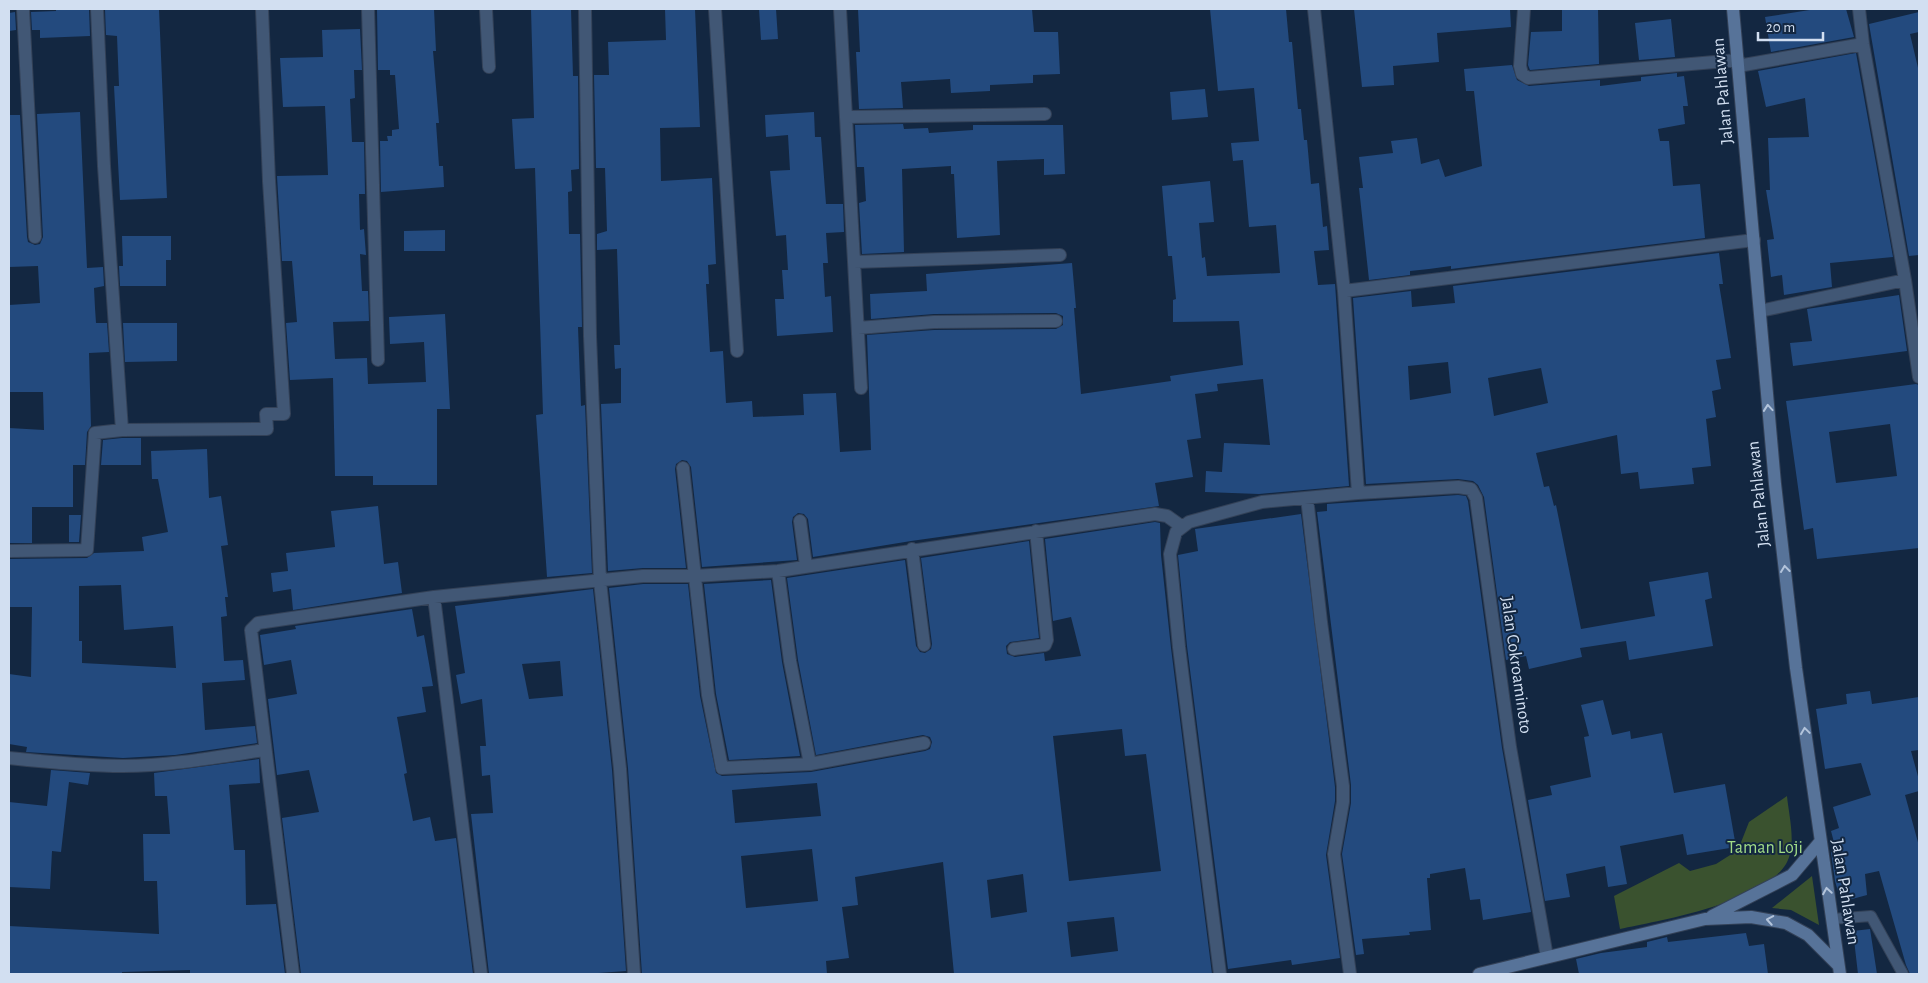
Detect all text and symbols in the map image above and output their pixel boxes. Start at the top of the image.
scale bar [1758,10,1823,42]
text: 20 m [1766,20,1795,35]
street label: Jalan Pahlawan [1709,37,1737,145]
one-way arrow [1763,403,1774,411]
street label: Jalan Pahlawan [1744,440,1774,548]
one-way arrow [1780,565,1791,573]
street label: Jalan Cokroaminoto [1497,595,1535,735]
one-way arrow [1800,726,1810,735]
street label: Jalan Pahlawan [1828,838,1862,946]
park label: Taman Loji [1727,839,1803,857]
one-way arrow [1823,887,1833,896]
one-way arrow [1766,915,1775,925]

